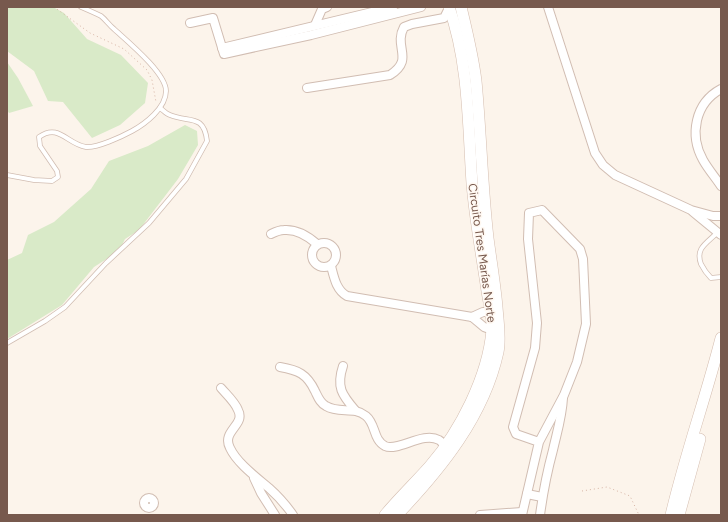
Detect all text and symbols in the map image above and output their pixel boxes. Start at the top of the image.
street label: Circuito Tres Marías Norte [465,183,499,324]

